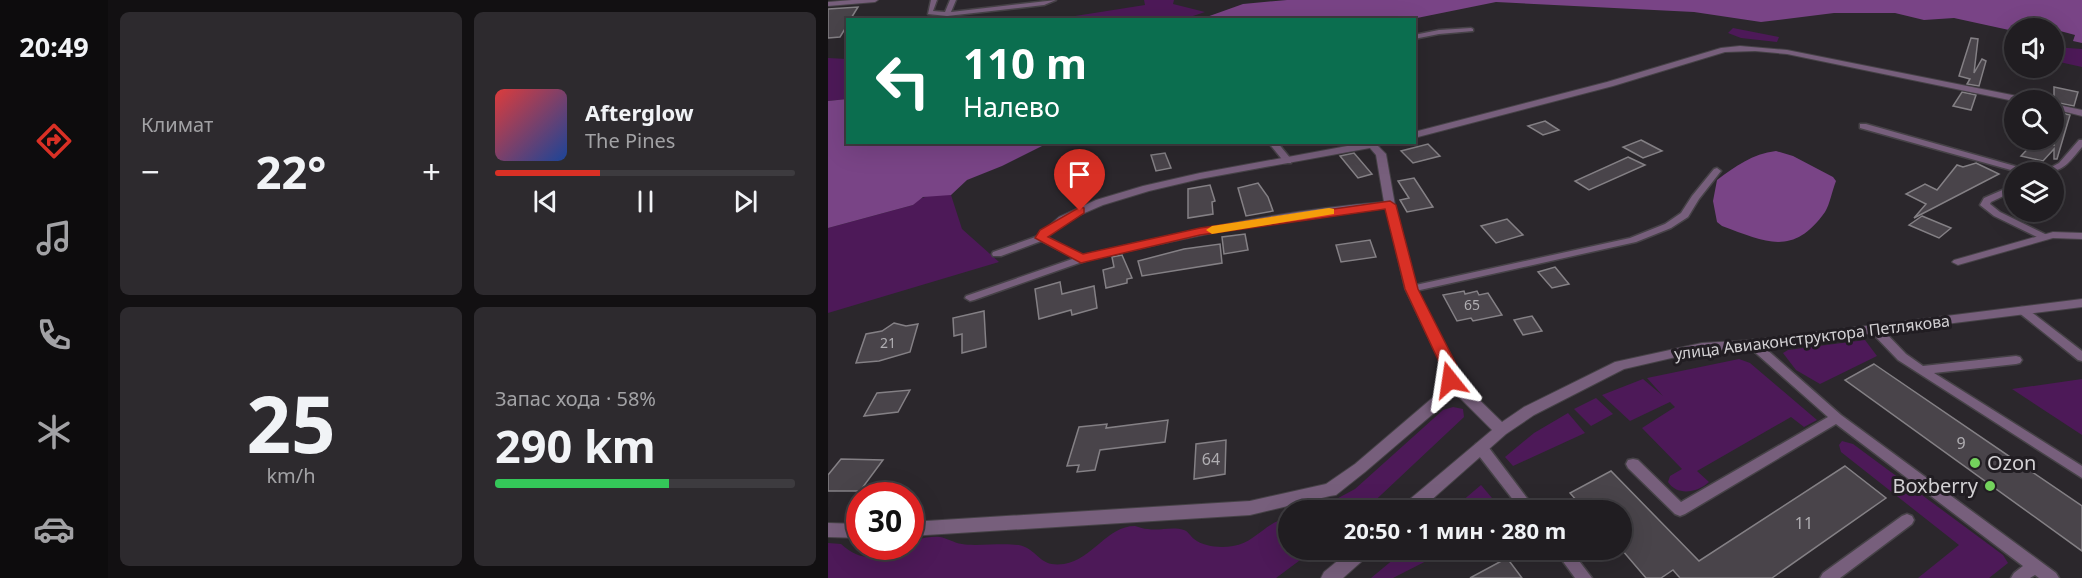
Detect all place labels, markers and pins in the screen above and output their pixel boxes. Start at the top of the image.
pin [1054,149,1105,211]
place label: Ozon [1987,449,2036,476]
marker: Ozon [1968,456,1982,470]
place label: Boxberry [1892,472,1979,499]
marker: Boxberry [1983,479,1997,493]

